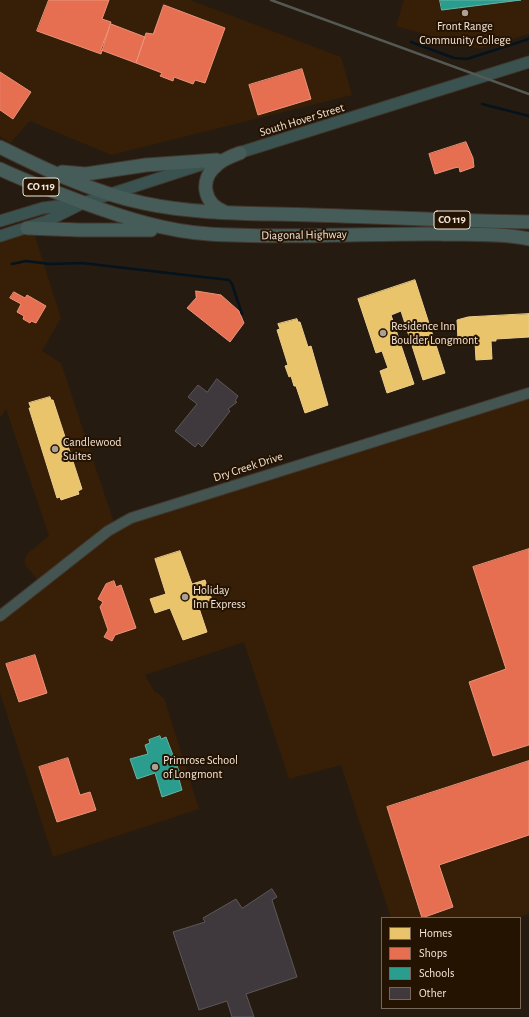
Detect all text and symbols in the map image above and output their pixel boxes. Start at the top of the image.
marker: Front Range Community College [460,8,470,18]
place label: Front Range Community College [419,19,511,47]
street label: South Hover Street [258,100,346,140]
road number: CO 119 [23,178,59,196]
road number: CO 119 [434,211,470,229]
street label: Diagonal Highway [261,227,347,243]
place label: Residence Inn Boulder Longmont [391,319,478,347]
marker: Residence Inn Boulder Longmont [378,328,388,338]
place label: Candlewood Suites [63,435,121,463]
marker: Candlewood Suites [50,444,60,454]
street label: Dry Creek Drive [211,449,285,485]
place label: Holiday Inn Express [193,583,246,611]
marker: Holiday Inn Express [180,592,190,602]
place label: Primrose School of Longmont [163,753,238,781]
marker: Primrose School of Longmont [150,762,160,772]
legend [381,917,521,1009]
text: Homes [419,927,452,939]
text: Shops [419,947,447,959]
text: Schools [419,967,454,979]
text: Other [419,987,446,999]

